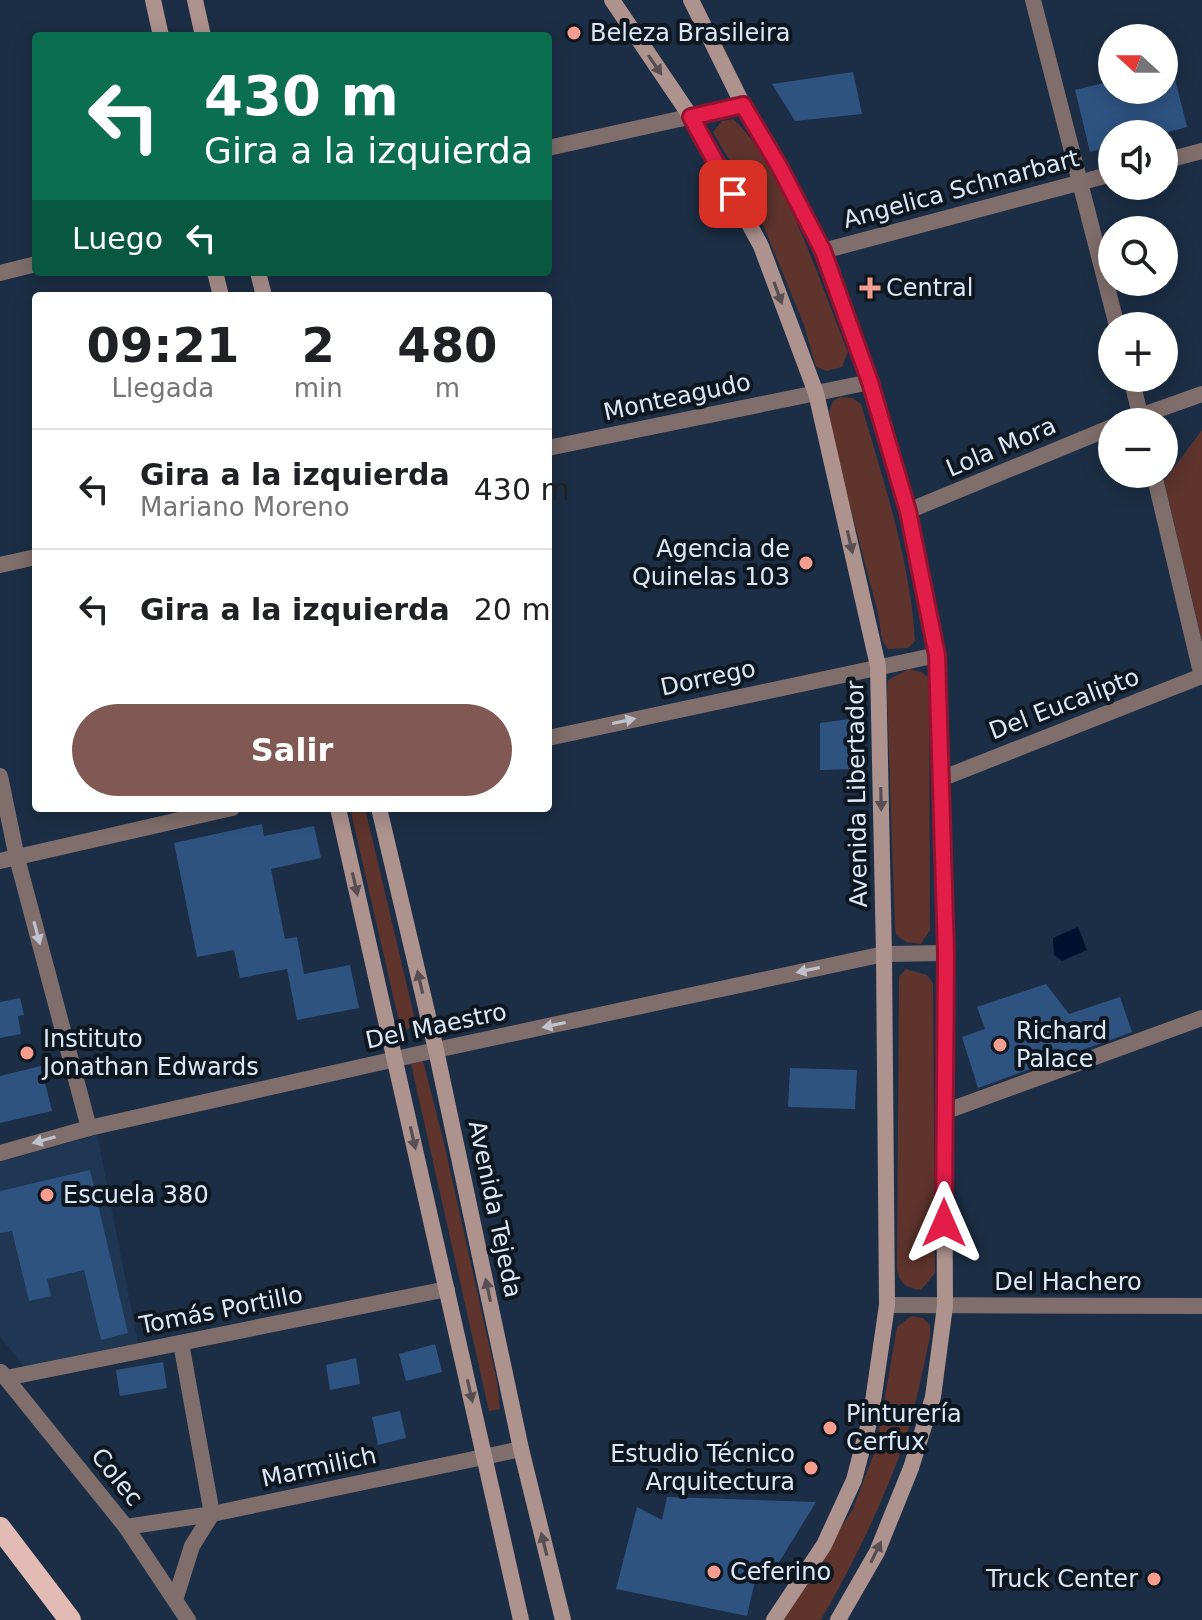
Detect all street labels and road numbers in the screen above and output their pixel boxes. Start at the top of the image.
street label: Angelica Schnarbart [840,144,1082,234]
street label: Monteagudo [601,368,753,426]
street label: Lola Mora [942,411,1060,483]
street label: Dorrego [658,654,758,702]
street label: Del Eucalipto [985,663,1143,745]
street label: Avenida Libertador [841,680,873,908]
street label: Del Maestro [363,997,509,1055]
street label: Avenida Tejeda [463,1118,527,1300]
street label: Del Hachero [994,1268,1142,1296]
street label: Tomás Portillo [136,1280,305,1340]
street label: Marmilich [259,1441,379,1493]
street label: Colec [85,1443,149,1511]

